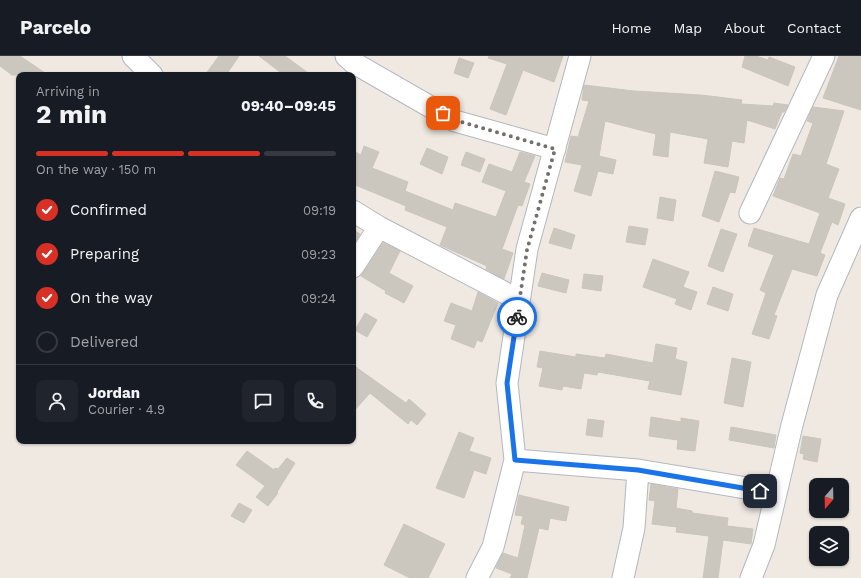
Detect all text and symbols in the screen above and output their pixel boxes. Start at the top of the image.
text: Parcelo [20,16,91,39]
text: Home [611,20,651,36]
text: Map [673,20,702,36]
text: About [724,20,765,36]
text: Contact [787,20,841,36]
text: Arriving in [36,84,100,99]
pin [426,96,460,130]
text: 09:40–09:45 [241,97,336,115]
text: 2 min [36,99,107,129]
icon: bag [432,102,454,124]
text: On the way · 150 m [36,162,156,177]
icon: check [36,199,58,221]
text: Confirmed [70,201,147,219]
text: 09:19 [303,203,336,218]
icon: check [36,243,58,265]
text: Preparing [70,245,139,263]
text: 09:23 [301,247,336,262]
icon: check [36,287,58,309]
text: On the way [70,289,152,307]
text: 09:24 [301,291,336,306]
courier [497,297,537,337]
icon: bike [506,306,528,328]
text: Delivered [70,333,138,351]
button: person [36,380,78,422]
button: chat [242,380,284,422]
button: phone [294,380,336,422]
text: Jordan [88,384,140,402]
text: Courier · 4.9 [88,402,165,417]
pin [743,474,777,508]
north arrow [809,478,849,518]
map controls [809,478,849,566]
icon: home [749,480,771,502]
button: layers [809,526,849,566]

